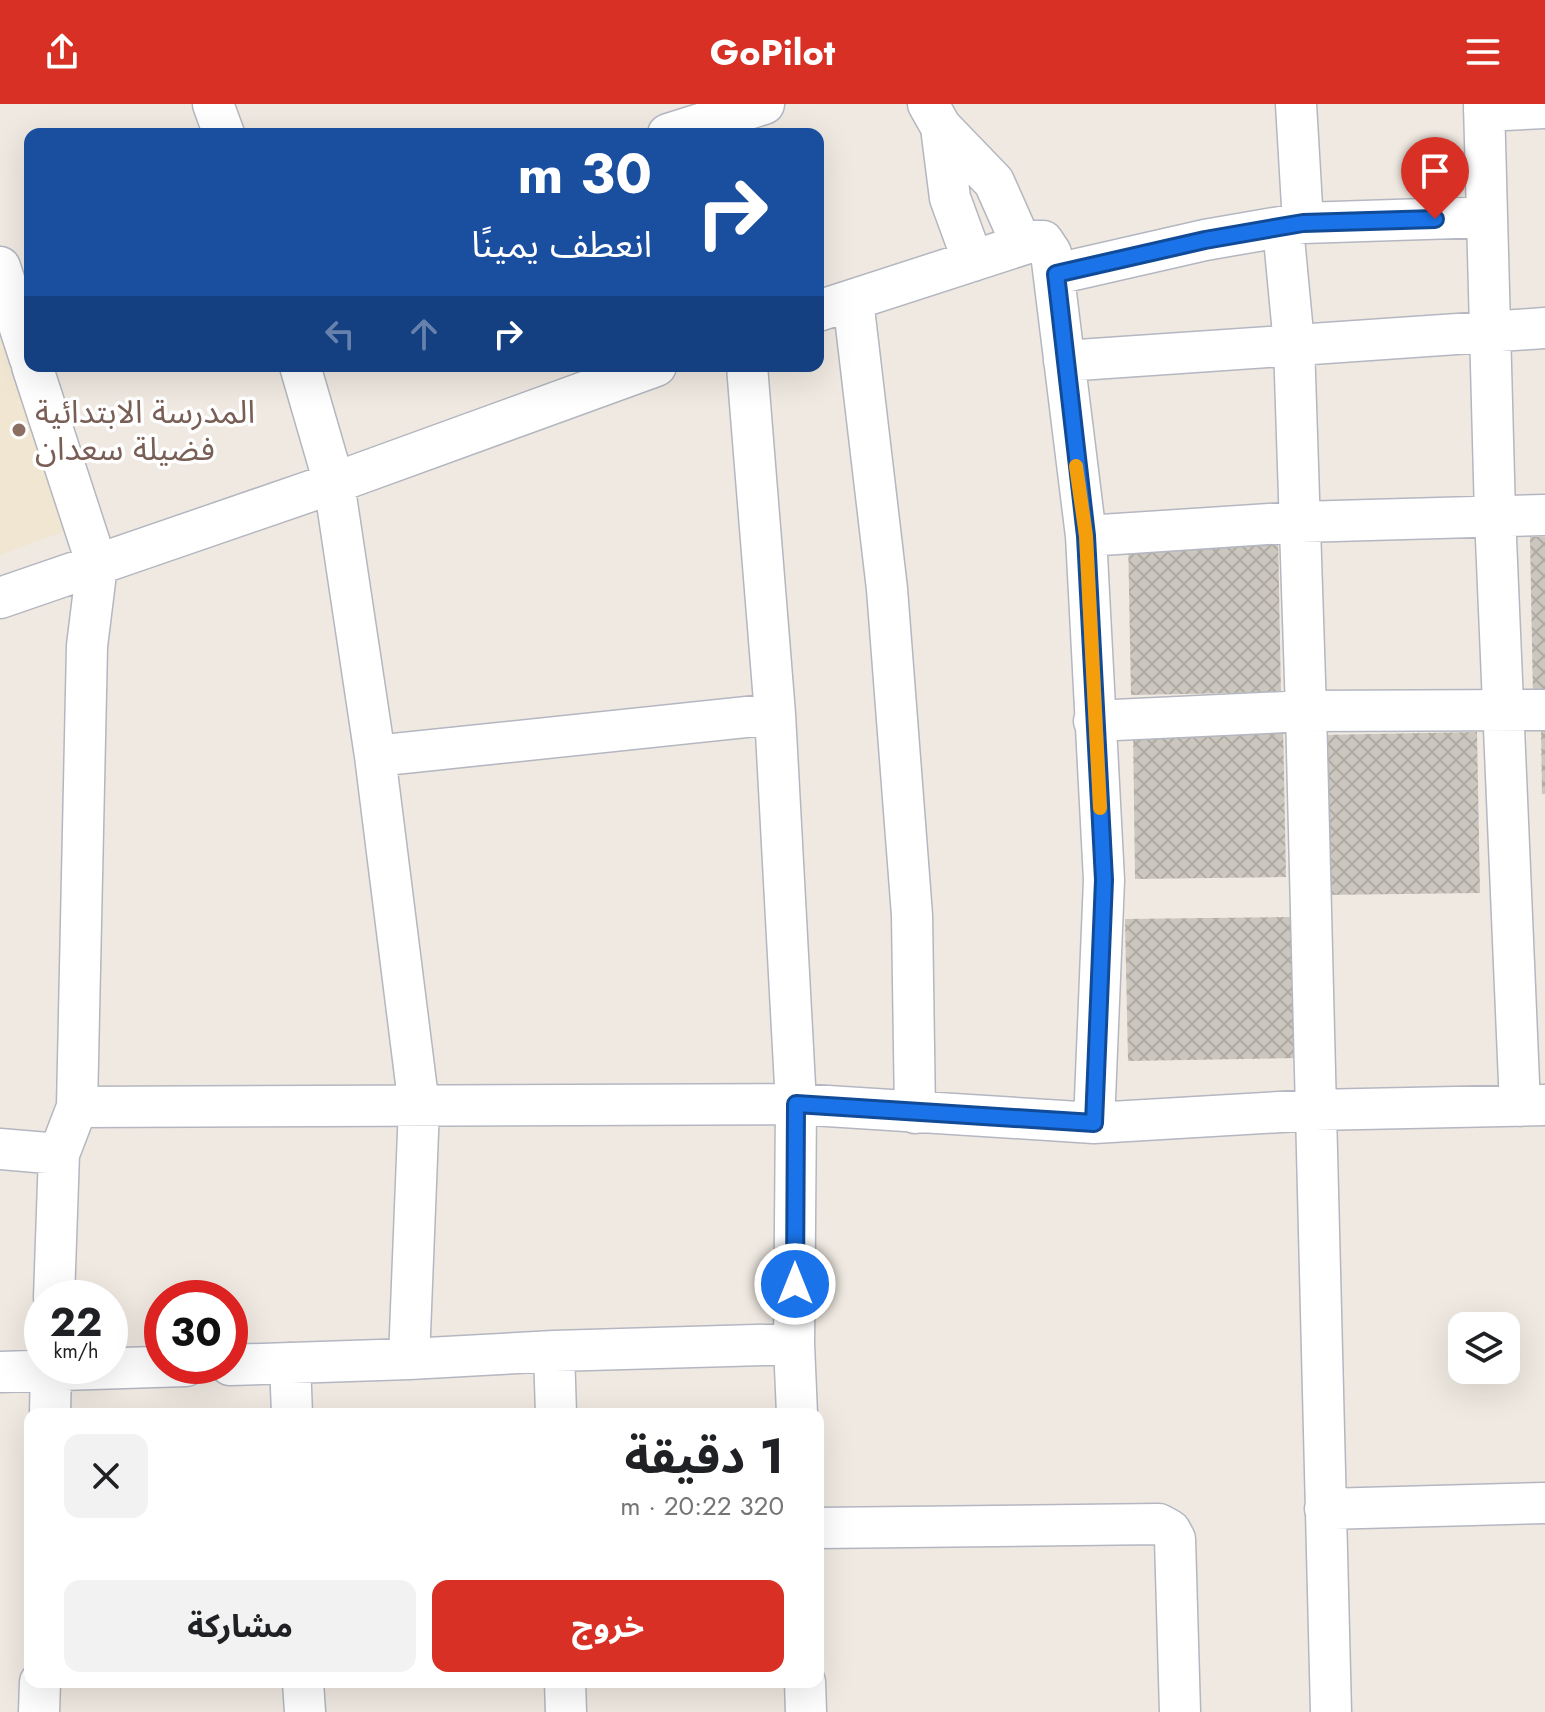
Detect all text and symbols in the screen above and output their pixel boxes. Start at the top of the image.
text: GoPilot [710,26,835,78]
icon: share [40,30,84,74]
icon: menu [1461,30,1505,74]
text: 30 m [517,133,652,214]
pin [1401,137,1469,219]
icon: arrive [1413,149,1457,193]
icon: right [680,160,784,264]
text: انعطف يمينًا [471,218,652,270]
icon: left [318,312,362,356]
icon: ahead [402,312,446,356]
icon: right [486,312,530,356]
place label: المدرسة الابتدائية فضيلة سعدان [35,389,255,472]
marker: المدرسة الابتدائية فضيلة سعدان [10,421,28,439]
position arrow [753,1242,837,1326]
speed limit sign: 30 [144,1280,248,1384]
text: 22 [50,1293,102,1351]
map controls [1448,1312,1520,1384]
button: layers [1448,1312,1520,1384]
text: km/h [53,1337,99,1366]
text: 1 دقيقة [624,1422,784,1491]
button: close [64,1434,148,1518]
text: 320 m · 20:22 [620,1487,784,1525]
button: مشاركة [64,1580,416,1672]
button: خروج [432,1580,784,1672]

